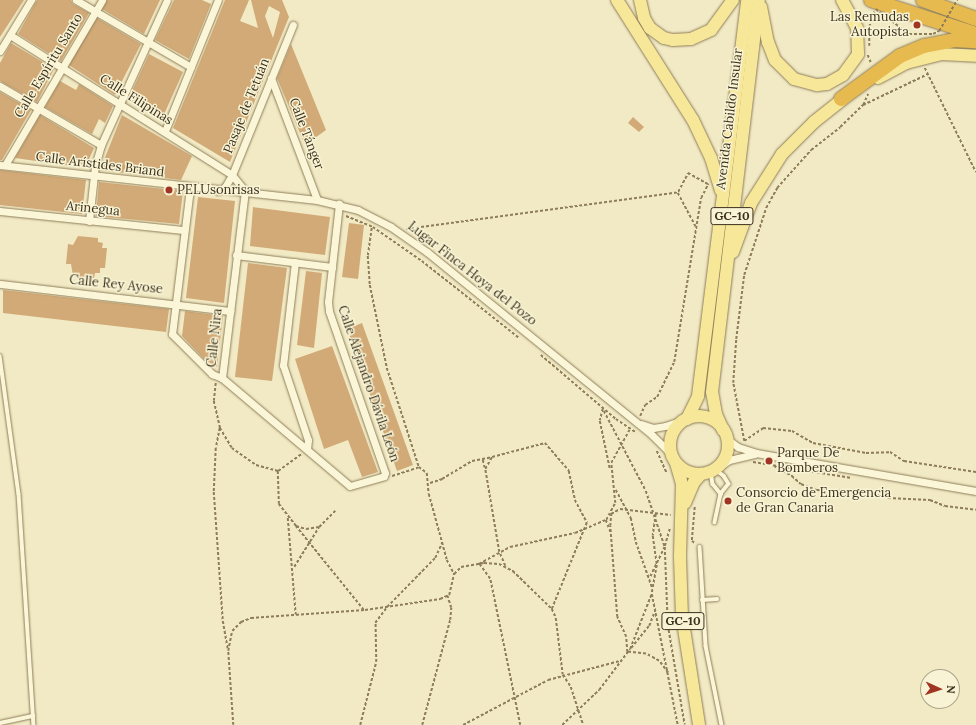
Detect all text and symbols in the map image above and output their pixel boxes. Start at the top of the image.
place label: Las Remudas Autopista [830,10,909,41]
street label: Calle Espíritu Santo [12,11,86,121]
marker: Las Remudas Autopista [912,20,922,30]
street label: Avenida Cabildo Insular [714,48,746,190]
street label: Pasaje de Tetuán [221,56,273,156]
street label: Calle Filipinas [97,71,175,129]
street label: Calle Tánger [285,96,327,172]
street label: Calle Arístides Briand [35,149,165,181]
place label: PELUsonrisas [177,182,259,198]
marker: PELUsonrisas [164,185,174,195]
street label: Arinegua [65,198,121,220]
road number: GC-10 [710,206,754,226]
street label: Lugar Finca Hoya del Pozo [404,219,540,329]
street label: Calle Rey Ayose [68,272,164,298]
street label: Calle Alejandro Dávila León [334,304,402,464]
street label: Calle Nira [204,308,226,368]
place label: Parque De Bomberos [777,446,839,477]
marker: Parque De Bomberos [764,456,774,466]
place label: Consorcio de Emergencia de Gran Canaria [736,486,891,517]
marker: Consorcio de Emergencia de Gran Canaria [723,496,733,506]
road number: GC-10 [661,611,705,631]
north arrow [920,669,960,709]
text: N [944,685,958,694]

